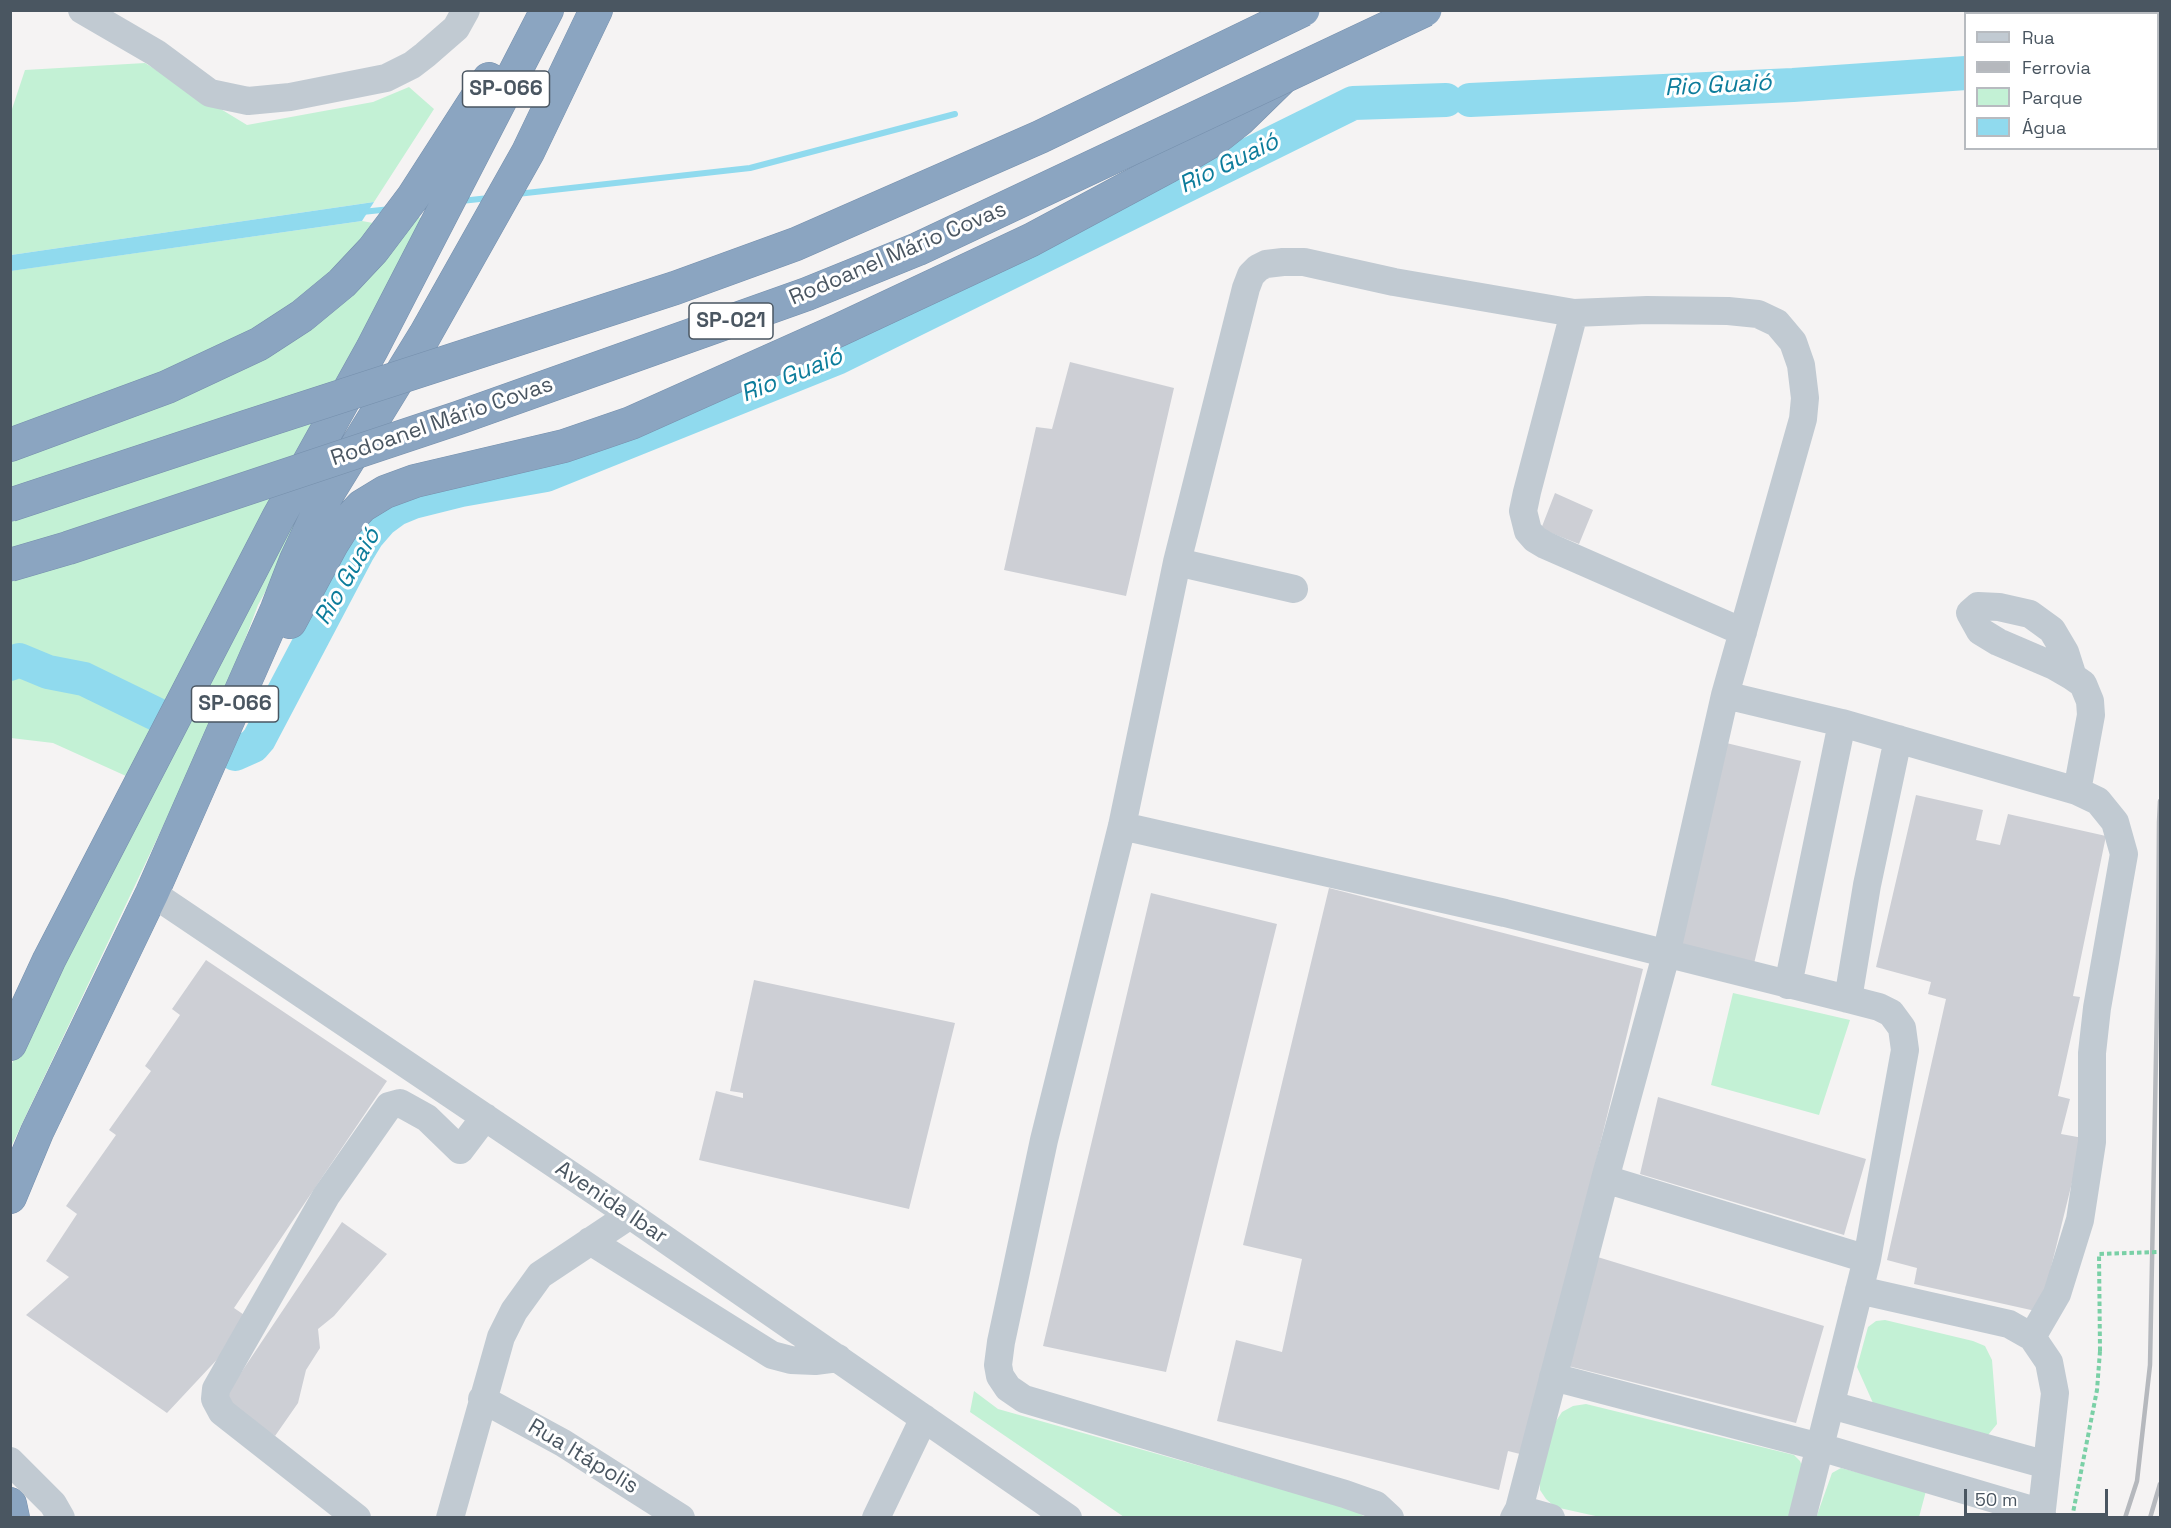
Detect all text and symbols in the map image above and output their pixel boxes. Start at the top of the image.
legend [1964,12,2159,150]
text: Rua [2022,26,2055,49]
text: Ferrovia [2022,56,2091,79]
water label: Rio Guaió [1664,69,1772,103]
road number: SP-066 [462,71,550,107]
text: Parque [2022,86,2083,109]
text: Água [2022,116,2066,139]
water label: Rio Guaió [1175,128,1283,200]
street label: Rodoanel Mário Covas [786,196,1010,312]
road number: SP-021 [689,303,773,339]
water label: Rio Guaió [737,343,847,409]
street label: Rodoanel Mário Covas [328,372,556,472]
water label: Rio Guaió [309,523,387,631]
road number: SP-066 [192,686,278,722]
street label: Avenida Ibar [550,1156,672,1250]
street label: Rua Itápolis [523,1414,643,1500]
scale bar [1967,1477,2111,1515]
text: 50 m [1975,1488,2017,1511]

